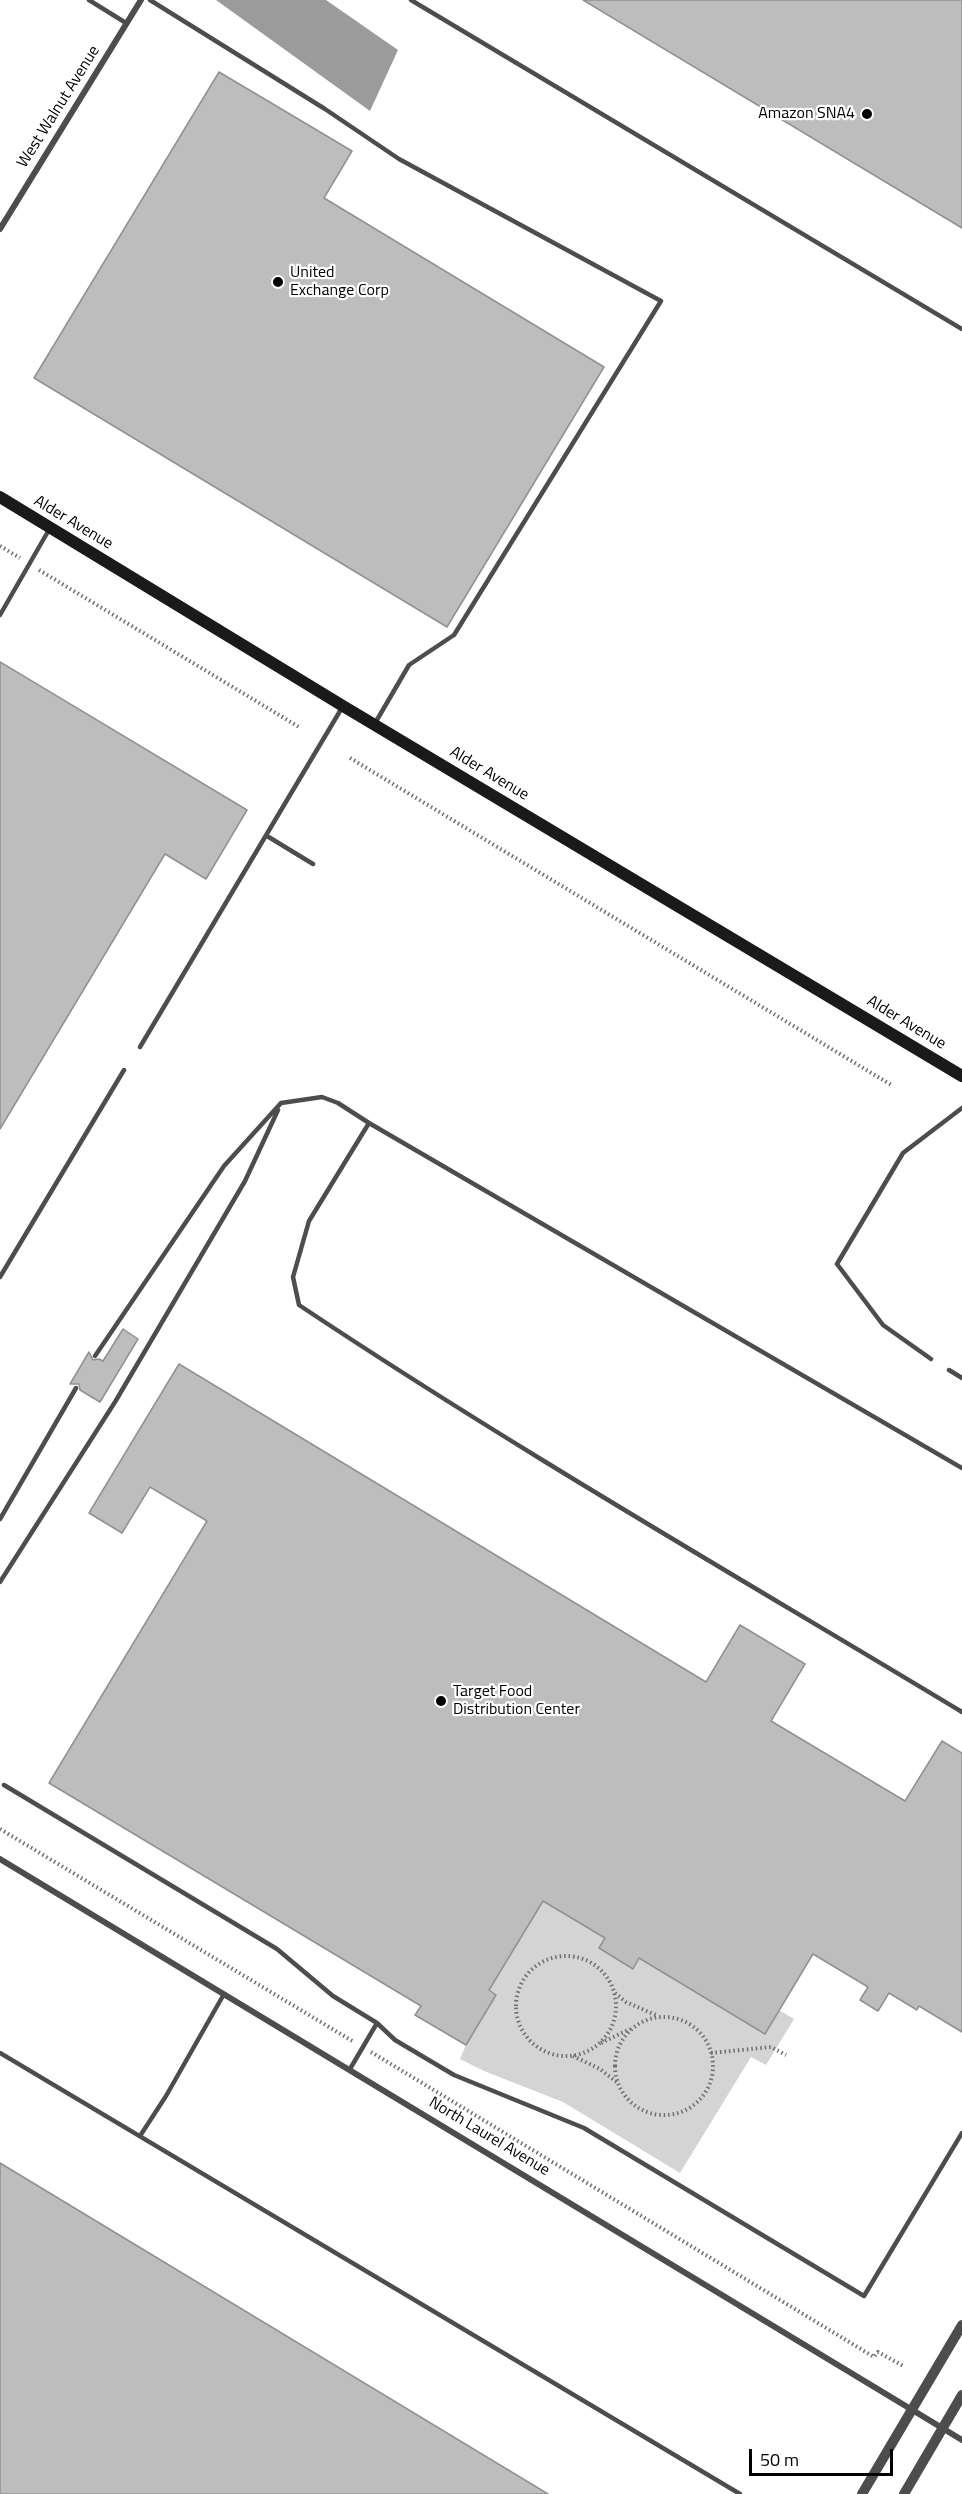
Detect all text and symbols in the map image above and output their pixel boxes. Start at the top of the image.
street label: West Walnut Avenue [14,42,104,172]
place label: Amazon SNA4 [758,104,855,124]
marker: Amazon SNA4 [860,107,874,121]
place label: United Exchange Corp [290,263,389,301]
marker: United Exchange Corp [271,275,285,289]
street label: Alder Avenue [30,492,116,554]
street label: Alder Avenue [446,743,532,805]
street label: Alder Avenue [863,992,949,1054]
place label: Target Food Distribution Center [453,1682,580,1720]
marker: Target Food Distribution Center [434,1694,448,1708]
street label: North Laurel Avenue [425,2093,553,2181]
scale bar [752,2437,896,2475]
text: 50 m [760,2446,799,2473]

